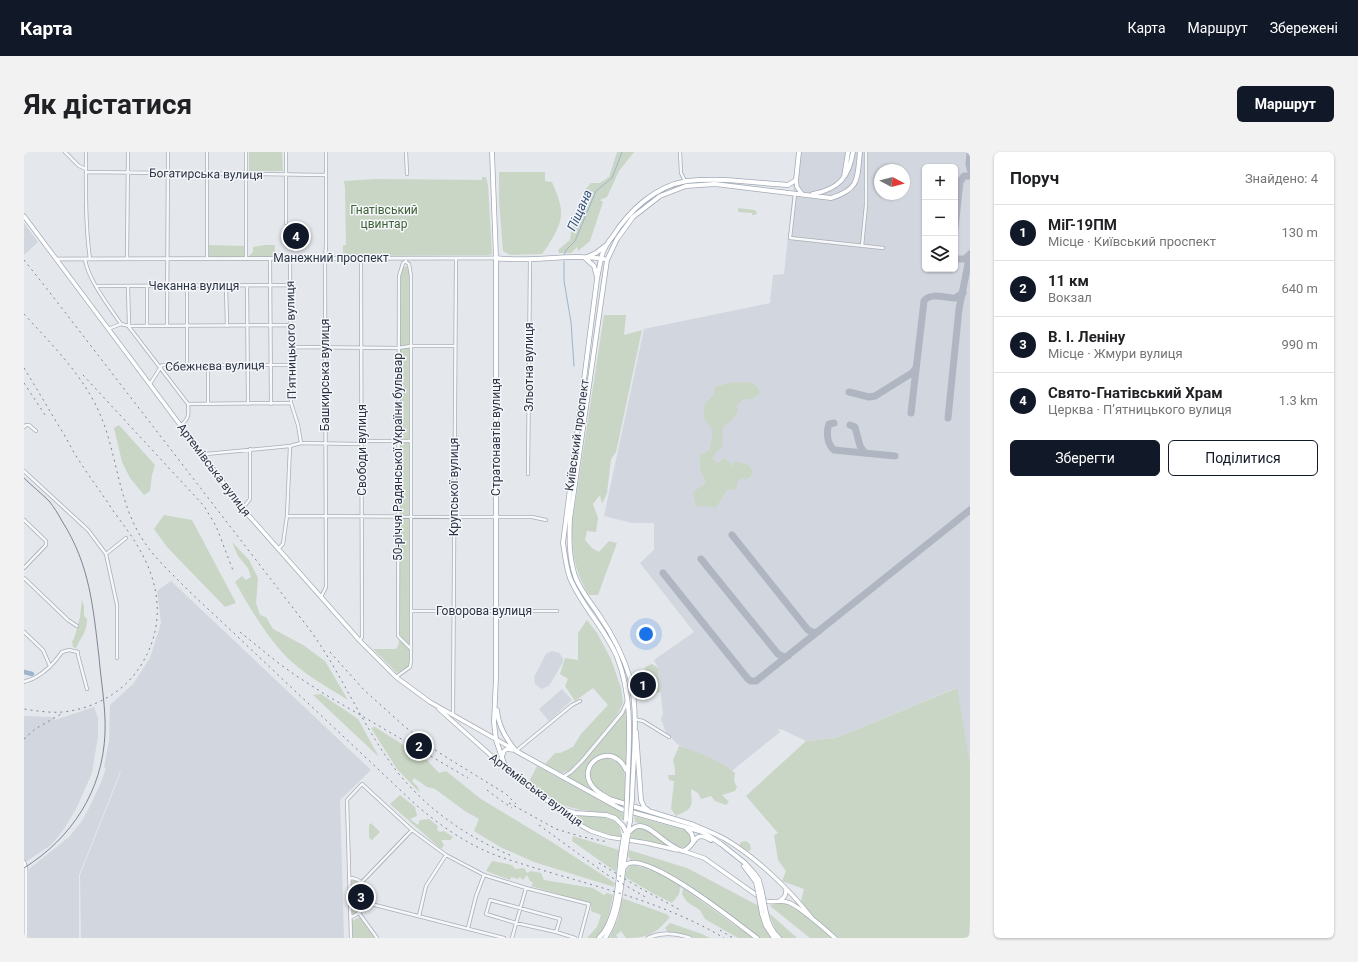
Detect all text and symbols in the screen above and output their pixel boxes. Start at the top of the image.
text: Карта [20,17,72,40]
text: Карта [1127,20,1166,36]
text: Маршрут [1188,20,1248,36]
text: Збережені [1270,20,1338,36]
button: Маршрут [1237,86,1334,122]
text: Як дістатися [24,88,192,121]
north arrow [874,164,910,200]
map controls [922,164,958,272]
button: + [922,164,958,200]
street label: Богатирська вулиця [149,166,263,182]
text: Поруч [1010,168,1059,188]
text: Знайдено: 4 [1245,171,1318,186]
water label: Піщана [564,187,595,233]
button: − [922,200,958,236]
park label: Гнатівський цвинтар [350,203,418,231]
text: МіГ-19ПМ [1048,216,1117,234]
pin: 4 [283,221,309,251]
text: 1 [1019,225,1027,240]
text: 130 m [1281,225,1318,240]
text: Місце · Київський проспект [1048,234,1216,249]
button: layers [922,236,958,272]
street label: Манежний проспект [273,251,389,265]
text: 11 км [1048,272,1089,290]
street label: Чеканна вулиця [149,279,239,293]
street label: П’ятницького вулиця [283,281,299,399]
text: 2 [1019,281,1027,296]
text: 640 m [1281,281,1318,296]
text: Вокзал [1048,290,1092,305]
street label: Башкирська вулиця [318,319,332,431]
street label: Зльотна вулиця [522,322,536,412]
text: В. І. Леніну [1048,328,1125,346]
text: 3 [1019,337,1027,352]
text: 990 m [1281,337,1318,352]
text: Місце · Жмури вулиця [1048,346,1183,361]
street label: 50-річчя Радянської України бульвар [391,353,405,561]
street label: Сбежнєва вулиця [165,358,265,374]
street label: Стратонавтів вулиця [489,378,503,496]
street label: Київський проспект [562,378,592,492]
text: Свято-Гнатівський Храм [1048,384,1223,402]
text: 4 [1019,393,1027,408]
text: 1.3 km [1279,393,1318,408]
text: Церква · П’ятницького вулиця [1048,402,1232,417]
street label: Свободи вулиця [355,404,369,496]
street label: Артемівська вулиця [174,421,254,519]
street label: Крупської вулиця [447,438,461,536]
button: Зберегти [1010,440,1160,476]
button: Поділитися [1168,440,1318,476]
street label: Говорова вулиця [436,604,532,618]
your location [636,624,656,644]
pin: 1 [630,670,656,700]
pin: 2 [406,731,432,761]
street label: Артемівська вулиця [487,750,585,830]
pin: 3 [348,882,374,912]

